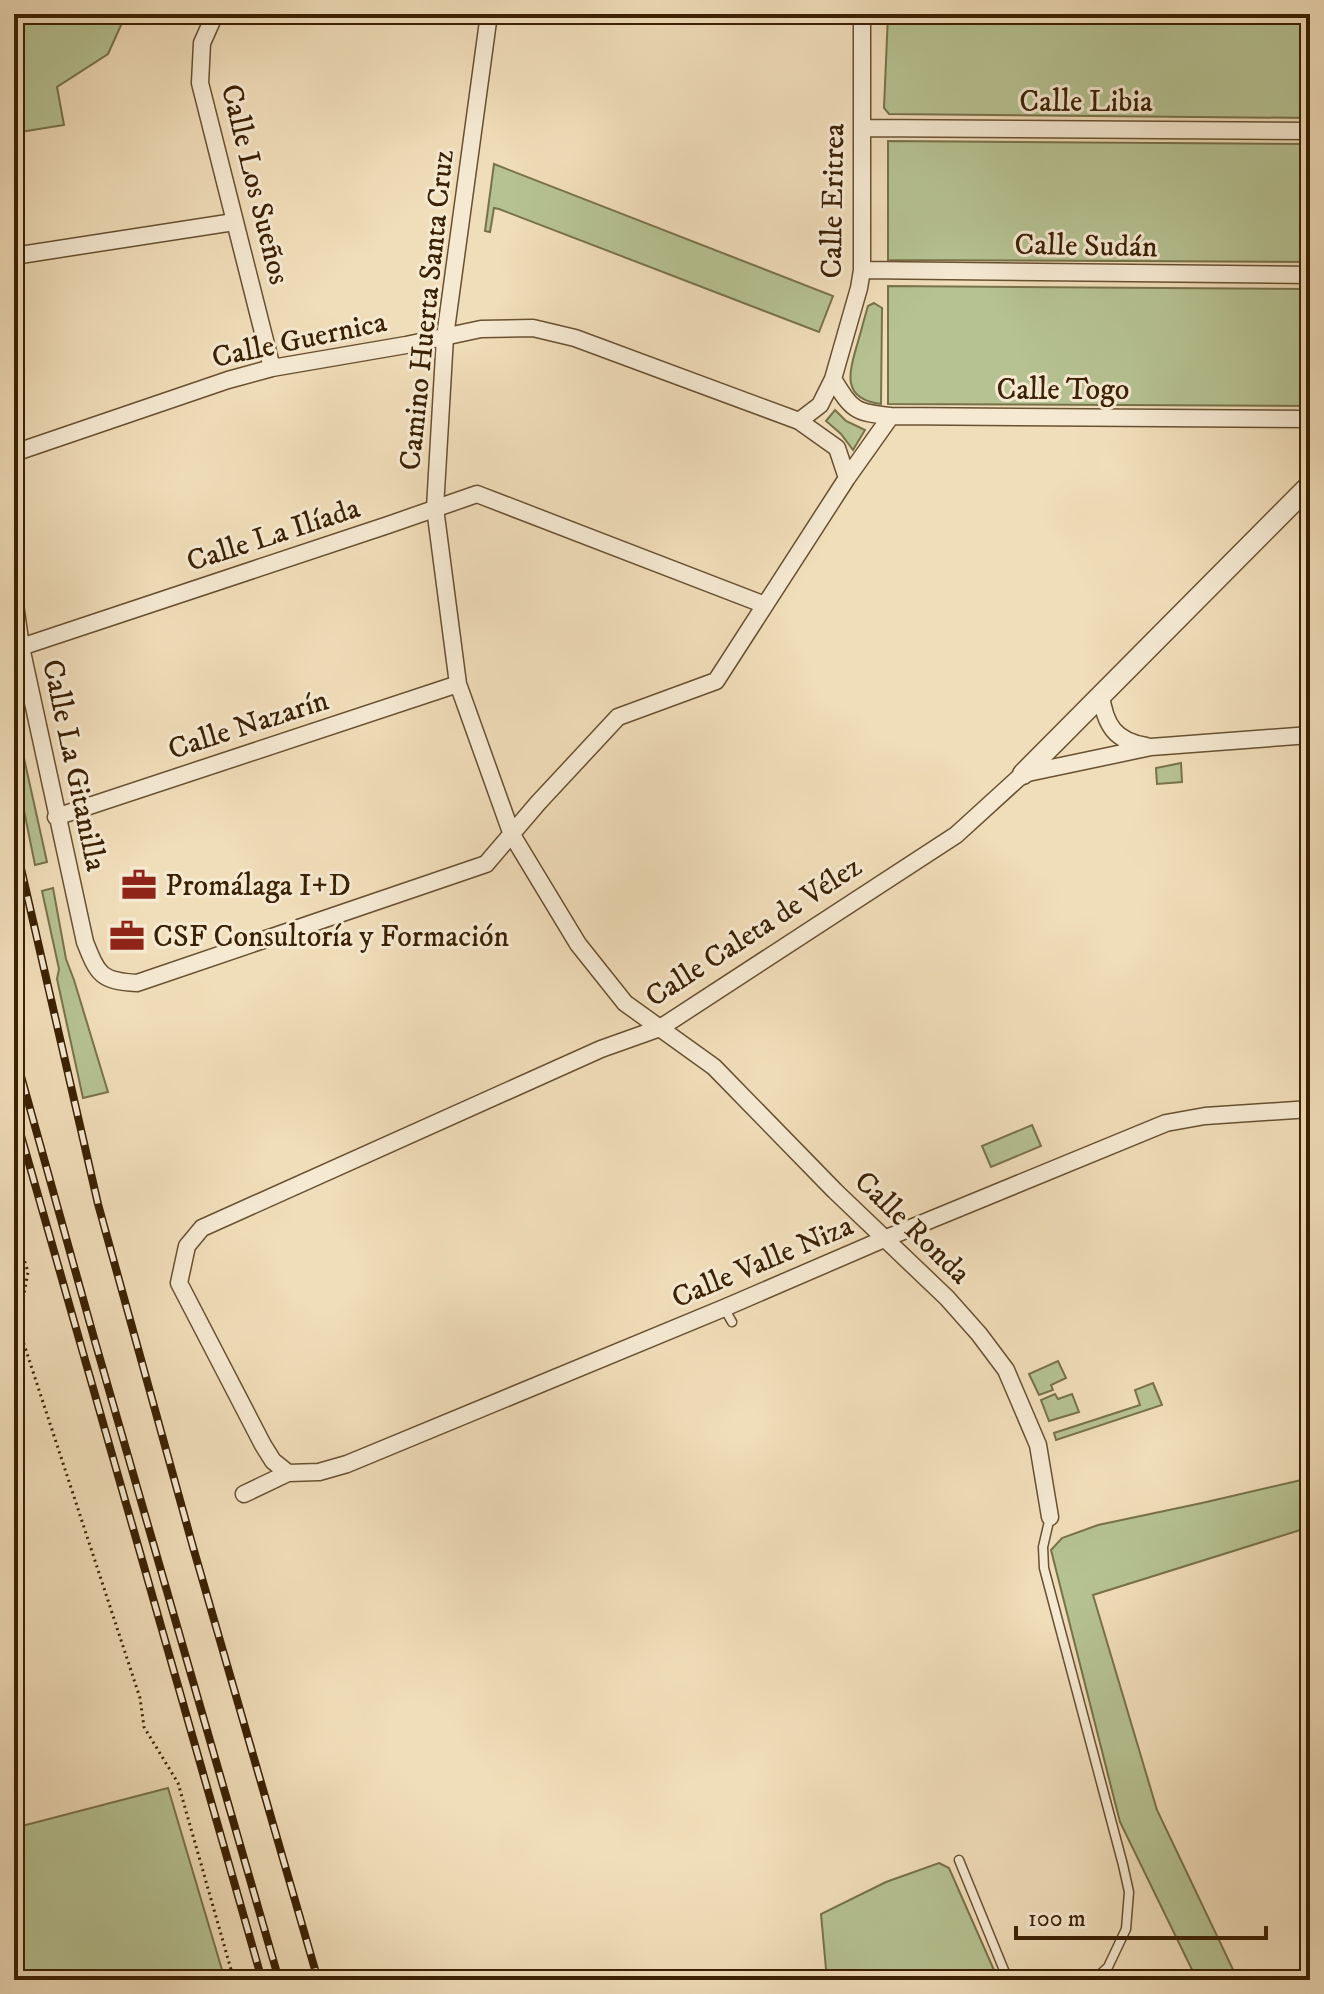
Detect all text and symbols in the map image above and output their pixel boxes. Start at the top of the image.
street label: Calle Los Sueños [212,80,297,288]
street label: Calle Libia [1019,84,1153,121]
street label: Calle Eritrea [814,123,853,279]
street label: Camino Huerta Santa Cruz [392,148,463,472]
street label: Calle Sudán [1014,227,1158,266]
street label: Calle Guernica [209,304,390,377]
street label: Calle Togo [997,372,1129,409]
street label: Calle La Ilíada [182,490,365,581]
street label: Calle La Gitanilla [33,656,114,875]
street label: Calle Nazarín [164,682,334,769]
street label: Calle Caleta de Vélez [639,849,869,1016]
office icon: Promálaga I+D [120,866,158,904]
place label: Promálaga I+D [165,868,351,905]
office icon: CSF Consultoría y Formación [108,917,146,955]
place label: CSF Consultoría y Formación [153,919,510,956]
street label: Calle Ronda [846,1164,978,1293]
street label: Calle Valle Niza [666,1207,859,1317]
scale bar [1016,1890,1266,1940]
text: 100 m [1028,1904,1086,1934]

